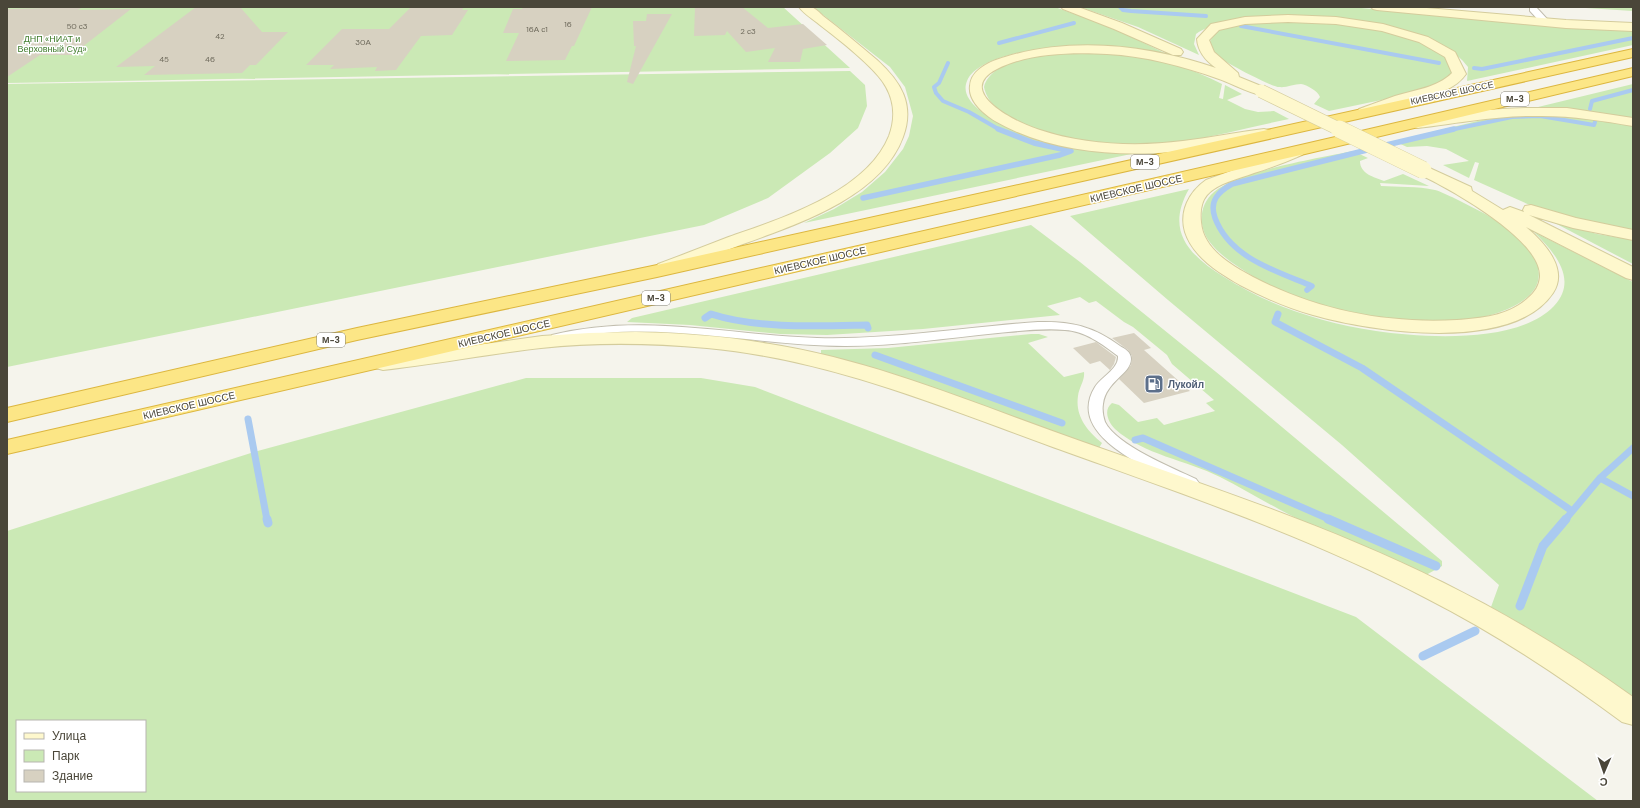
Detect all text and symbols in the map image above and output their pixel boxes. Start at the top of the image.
house number: 16 [564,19,572,29]
house number: 50 с3 [66,21,88,31]
house number: 16А с1 [526,24,548,34]
house number: 2 с3 [740,26,756,36]
house number: 42 [215,31,225,41]
park label: ДНП «НИАТ и Верховный Суд» [18,33,86,55]
house number: 30А [355,37,371,47]
house number: 45 [159,54,169,64]
house number: 46 [205,54,215,64]
street label: КИЕВСКОЕ ШОССЕ [1409,78,1495,108]
road number: М-3 [1501,92,1529,106]
road number: М-3 [1131,155,1159,169]
street label: КИЕВСКОЕ ШОССЕ [1089,171,1184,205]
street label: КИЕВСКОЕ ШОССЕ [773,243,868,277]
road number: М-3 [642,291,670,305]
street label: КИЕВСКОЕ ШОССЕ [457,316,552,350]
road number: М-3 [317,333,345,347]
fuel station icon: Лукойл [1143,373,1165,395]
place label: Лукойл [1168,378,1204,391]
street label: КИЕВСКОЕ ШОССЕ [142,388,237,422]
legend [16,720,146,792]
text: Улица [52,728,86,744]
text: Парк [52,748,80,764]
north arrow [1584,752,1624,792]
text: Здание [52,768,93,784]
text: С [1599,775,1608,789]

